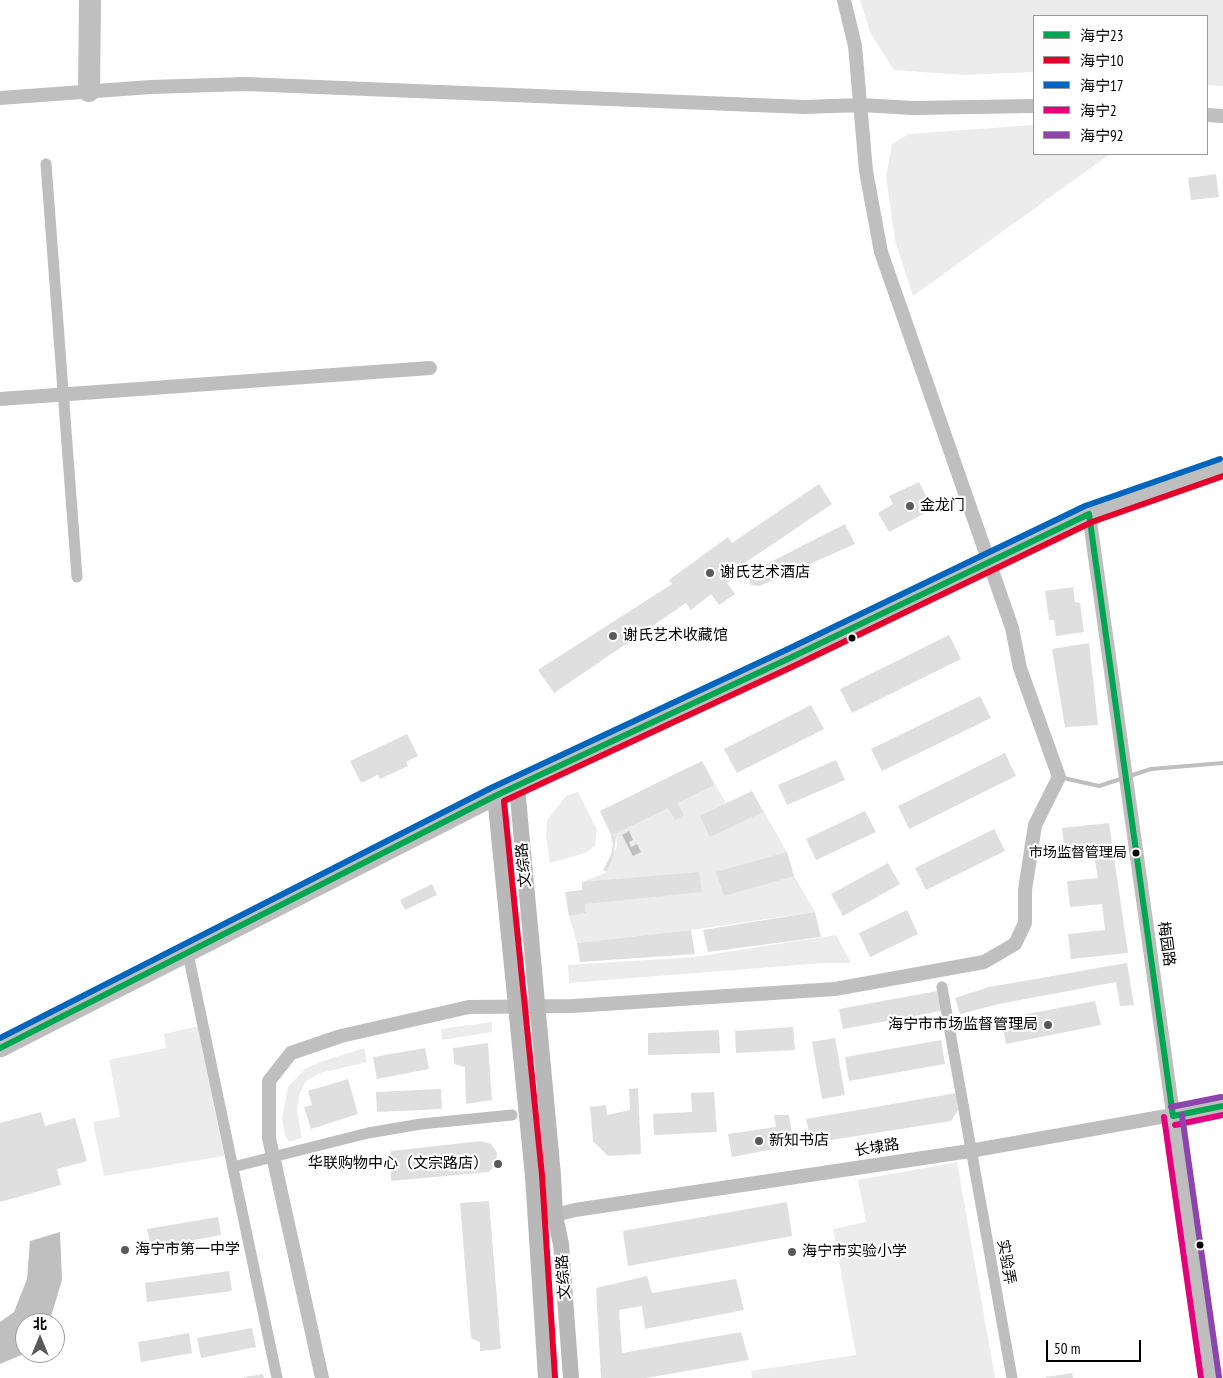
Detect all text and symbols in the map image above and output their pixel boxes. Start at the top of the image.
legend [1033,15,1208,155]
text: 海宁23 [1080,26,1124,45]
text: 海宁10 [1080,51,1124,70]
text: 海宁17 [1080,76,1124,95]
text: 海宁2 [1080,101,1117,120]
text: 海宁92 [1080,126,1124,145]
place label: 金龙门 [920,497,965,515]
marker: 金龙门 [904,500,916,512]
place label: 谢氏艺术酒店 [720,564,810,582]
marker: 谢氏艺术酒店 [704,567,716,579]
place label: 谢氏艺术收藏馆 [623,627,728,645]
marker: 谢氏艺术收藏馆 [607,630,619,642]
unlabelled marker [847,633,857,643]
street label: 文综路 [513,842,535,888]
place label: 市场监督管理局 [1029,845,1127,861]
marker: 市场监督管理局 [1131,848,1141,858]
street label: 梅园路 [1154,920,1178,968]
place label: 海宁市市场监督管理局 [888,1016,1038,1034]
marker: 海宁市市场监督管理局 [1042,1019,1054,1031]
place label: 新知书店 [769,1132,829,1150]
marker: 新知书店 [753,1135,765,1147]
street label: 长埭路 [853,1136,901,1160]
place label: 华联购物中心（文宗路店） [308,1155,488,1173]
marker: 华联购物中心（文宗路店） [492,1158,504,1170]
street label: 实验弄 [993,1238,1019,1286]
unlabelled marker [1195,1240,1205,1250]
place label: 海宁市第一中学 [135,1241,240,1259]
place label: 海宁市实验小学 [802,1243,907,1261]
marker: 海宁市第一中学 [119,1244,131,1256]
marker: 海宁市实验小学 [786,1246,798,1258]
street label: 文综路 [553,1254,575,1300]
north arrow [15,1313,65,1363]
text: 北 [33,1315,47,1333]
scale bar [1048,1330,1143,1362]
text: 50 m [1054,1339,1080,1358]

